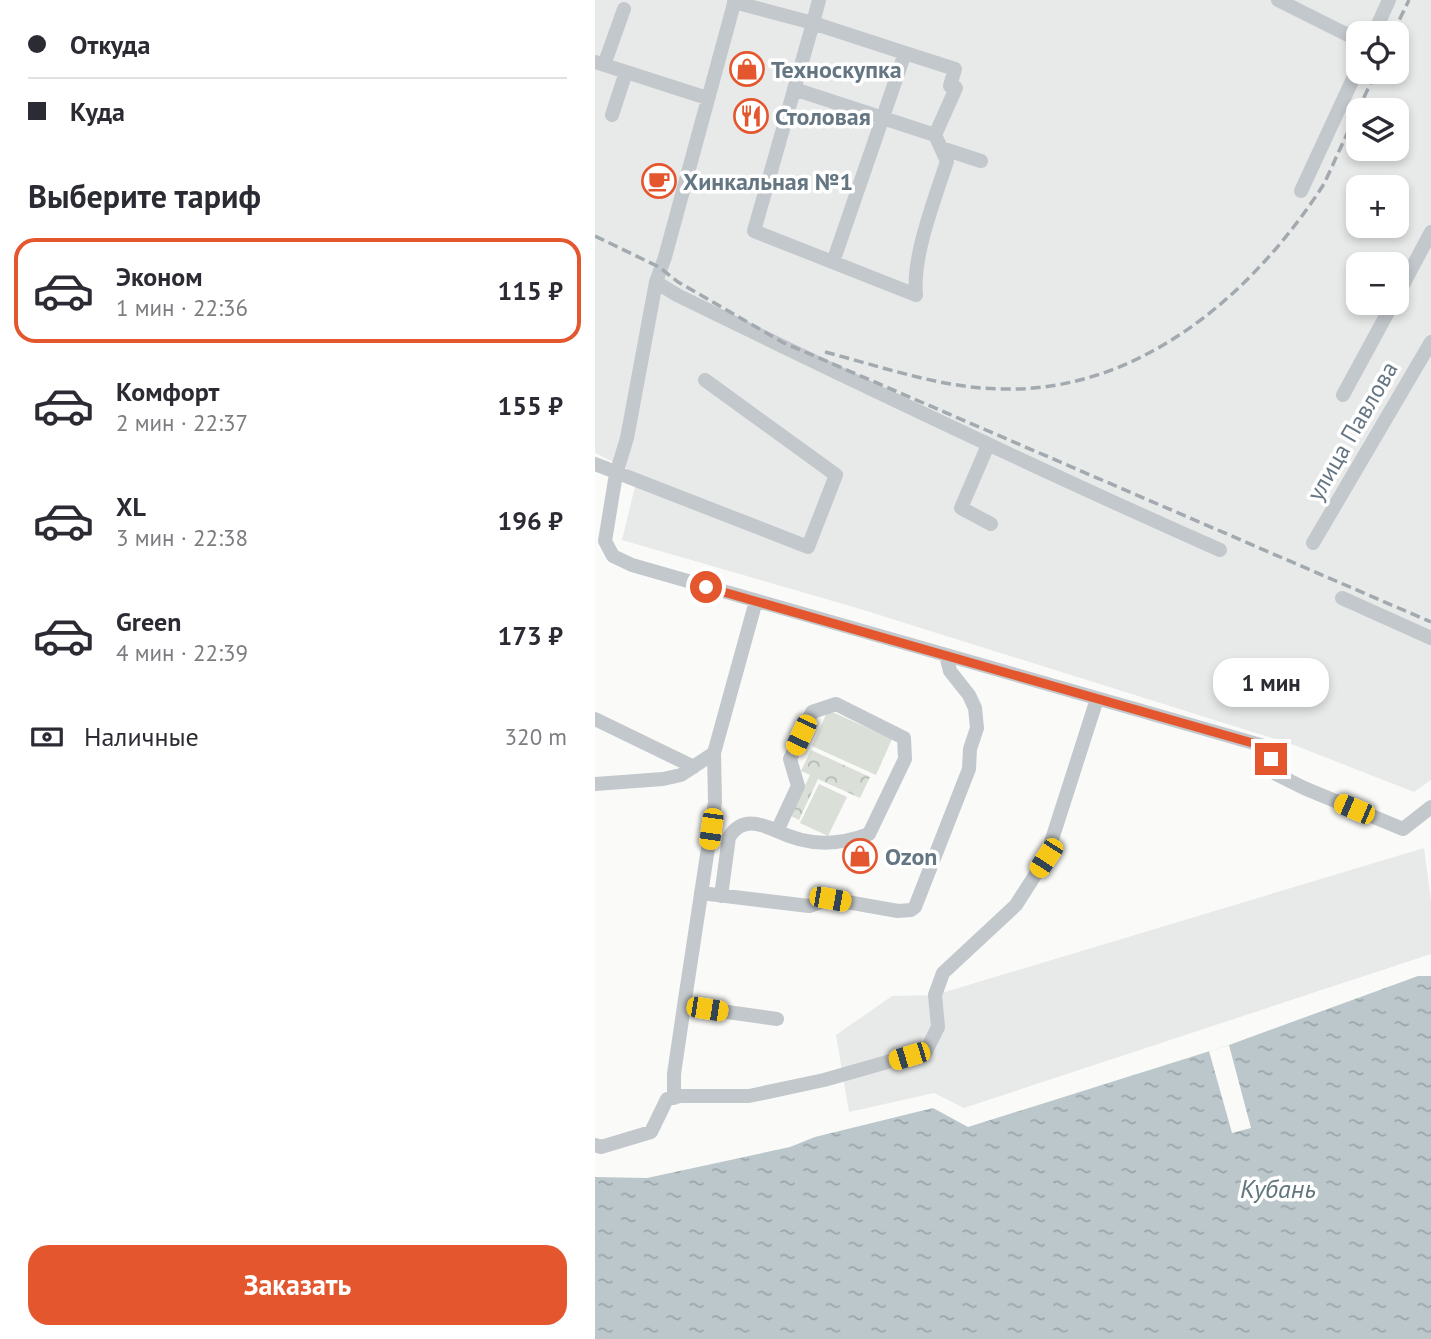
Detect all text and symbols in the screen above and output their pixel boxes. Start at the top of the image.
map controls [1346,21,1409,315]
button: locate [1346,21,1409,84]
text: Откуда [70,28,150,61]
shop icon: Техноскупка [728,50,766,88]
place label: Техноскупка [771,54,902,85]
text: Куда [70,95,125,128]
restaurant icon: Столовая [732,97,770,135]
button: layers [1346,98,1409,161]
place label: Столовая [775,101,871,132]
cafe icon: Хинкальная №1 [640,162,678,200]
place label: Хинкальная №1 [683,166,853,197]
text: Выберите тариф [28,175,261,217]
button: + [1346,175,1409,238]
button: − [1346,252,1409,315]
icon: car [32,259,95,322]
text: Эконом [116,260,203,293]
text: 115 ₽ [497,274,563,307]
text: 1 мин · 22:36 [116,293,248,322]
street label: улица Павлова [1300,356,1404,506]
icon: car [32,374,95,437]
text: Комфорт [116,375,219,408]
text: 155 ₽ [497,389,563,422]
text: 2 мин · 22:37 [116,408,248,437]
icon: car [32,489,95,552]
text: XL [116,490,146,523]
text: 196 ₽ [497,504,563,537]
text: 3 мин · 22:38 [116,523,248,552]
route start [690,571,722,603]
icon: car [32,604,95,667]
text: Green [116,605,181,638]
text: 173 ₽ [497,619,563,652]
text: 4 мин · 22:39 [116,638,248,667]
callout: 1 мин [1213,658,1329,706]
text: 1 мин [1241,668,1301,697]
car [783,712,820,758]
icon: cash [28,718,66,756]
text: Наличные [84,720,199,753]
text: 320 m [505,722,567,751]
route end [1255,743,1287,775]
car [1331,791,1378,827]
car [698,807,725,851]
car [1026,835,1067,881]
shop icon: Ozon [841,837,879,875]
place label: Ozon [885,841,937,872]
car [808,885,853,913]
car [685,995,730,1023]
car [886,1040,933,1072]
water label: Кубань [1240,1172,1316,1205]
button: Заказать [28,1245,567,1325]

